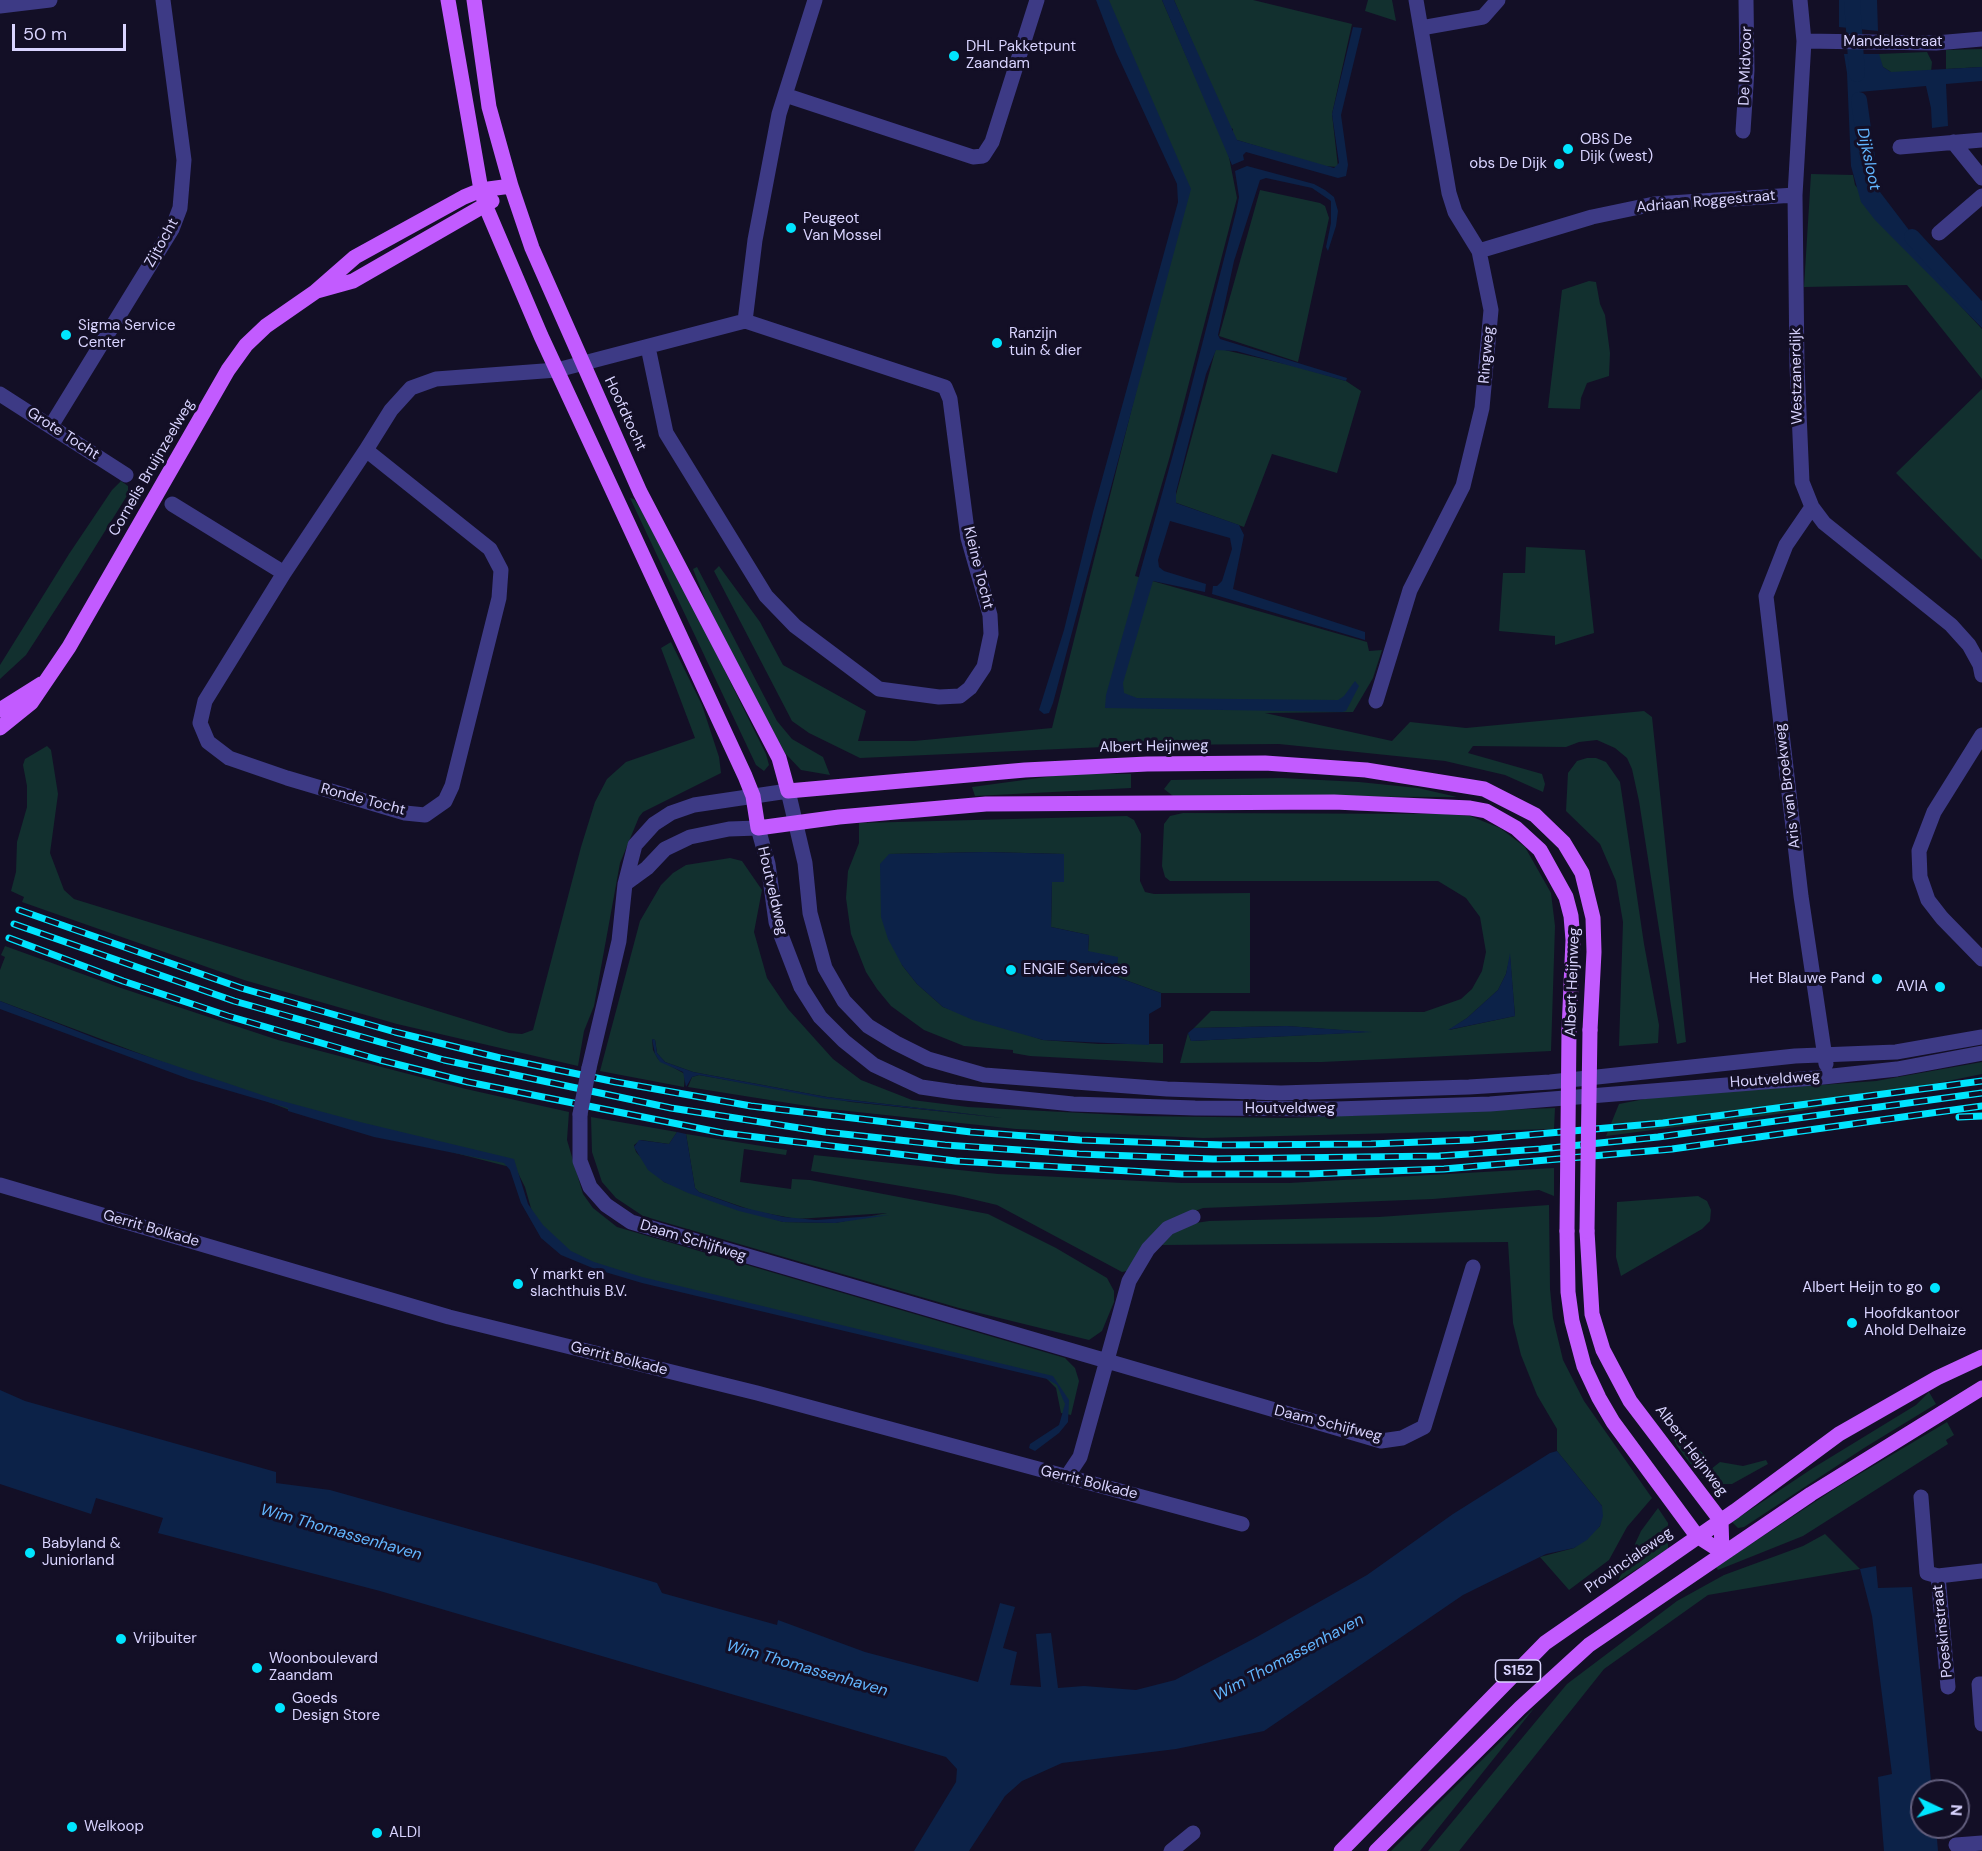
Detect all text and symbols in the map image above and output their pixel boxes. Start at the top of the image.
scale bar [15,12,129,50]
text: 50 m [23,22,67,46]
street label: De Midvoor [1736,26,1756,106]
street label: Mandelastraat [1843,33,1943,51]
place label: DHL Pakketpunt Zaandam [966,38,1076,73]
marker: DHL Pakketpunt Zaandam [947,49,961,63]
water label: Dijksloot [1852,126,1884,192]
place label: OBS De Dijk (west) [1580,131,1653,166]
marker: OBS De Dijk (west) [1561,142,1575,156]
place label: obs De Dijk [1469,155,1547,173]
marker: obs De Dijk [1552,157,1566,171]
street label: Adriaan Roggestraat [1636,187,1776,217]
place label: Peugeot Van Mossel [803,210,881,245]
street label: Zijtocht [141,215,183,271]
marker: Peugeot Van Mossel [784,221,798,235]
place label: Sigma Service Center [78,317,176,352]
place label: Ranzijn tuin & dier [1009,325,1082,360]
street label: Ringweg [1476,326,1498,384]
street label: Westzanerdijk [1787,327,1807,425]
marker: Sigma Service Center [59,328,73,342]
marker: Ranzijn tuin & dier [990,336,1004,350]
street label: Hoofdtocht [600,374,650,454]
street label: Cornelis Bruijnzeelweg [105,396,199,540]
street label: Grote Tocht [24,404,102,464]
street label: Kleine Tocht [959,525,997,611]
street label: Aris van Broekweg [1771,722,1805,850]
street label: Albert Heijnweg [1099,737,1209,757]
street label: Ronde Tocht [319,780,407,820]
street label: Houtveldweg [753,845,791,937]
street label: Albert Heijnweg [1562,927,1584,1037]
place label: ENGIE Services [1023,961,1128,979]
marker: ENGIE Services [1004,963,1018,977]
place label: Het Blauwe Pand [1749,970,1865,988]
marker: Het Blauwe Pand [1870,972,1884,986]
place label: AVIA [1896,978,1928,996]
marker: AVIA [1933,980,1947,994]
street label: Houtveldweg [1729,1068,1821,1092]
street label: Houtveldweg [1245,1100,1335,1118]
street label: Gerrit Bolkade [101,1207,201,1251]
street label: Daam Schijfweg [638,1216,748,1266]
place label: Y markt en slachthuis B.V. [530,1266,627,1301]
marker: Y markt en slachthuis B.V. [511,1277,525,1291]
place label: Albert Heijn to go [1802,1279,1923,1297]
marker: Albert Heijn to go [1928,1281,1942,1295]
place label: Hoofdkantoor Ahold Delhaize [1864,1305,1966,1340]
marker: Hoofdkantoor Ahold Delhaize [1845,1316,1859,1330]
street label: Gerrit Bolkade [569,1338,669,1380]
street label: Daam Schijfweg [1272,1402,1384,1446]
street label: Albert Heijnweg [1651,1402,1731,1500]
street label: Gerrit Bolkade [1039,1462,1139,1504]
water label: Wim Thomassenhaven [258,1501,424,1565]
street label: Provincialeweg [1582,1524,1676,1598]
place label: Babyland & Juniorland [42,1535,121,1570]
marker: Babyland & Juniorland [23,1546,37,1560]
street label: Poeskinstraat [1929,1584,1957,1678]
water label: Wim Thomassenhaven [1211,1610,1367,1706]
place label: Vrijbuiter [133,1630,197,1648]
marker: Vrijbuiter [114,1632,128,1646]
water label: Wim Thomassenhaven [724,1637,890,1701]
place label: Woonboulevard Zaandam [269,1650,378,1685]
road number: S152 [1496,1660,1540,1682]
marker: Woonboulevard Zaandam [250,1661,264,1675]
place label: Goeds Design Store [292,1690,380,1725]
marker: Goeds Design Store [273,1701,287,1715]
north arrow [1910,1779,1970,1839]
text: N [1946,1804,1967,1817]
place label: Welkoop [84,1818,144,1836]
marker: Welkoop [65,1820,79,1834]
place label: ALDI [389,1824,421,1842]
marker: ALDI [370,1826,384,1840]

